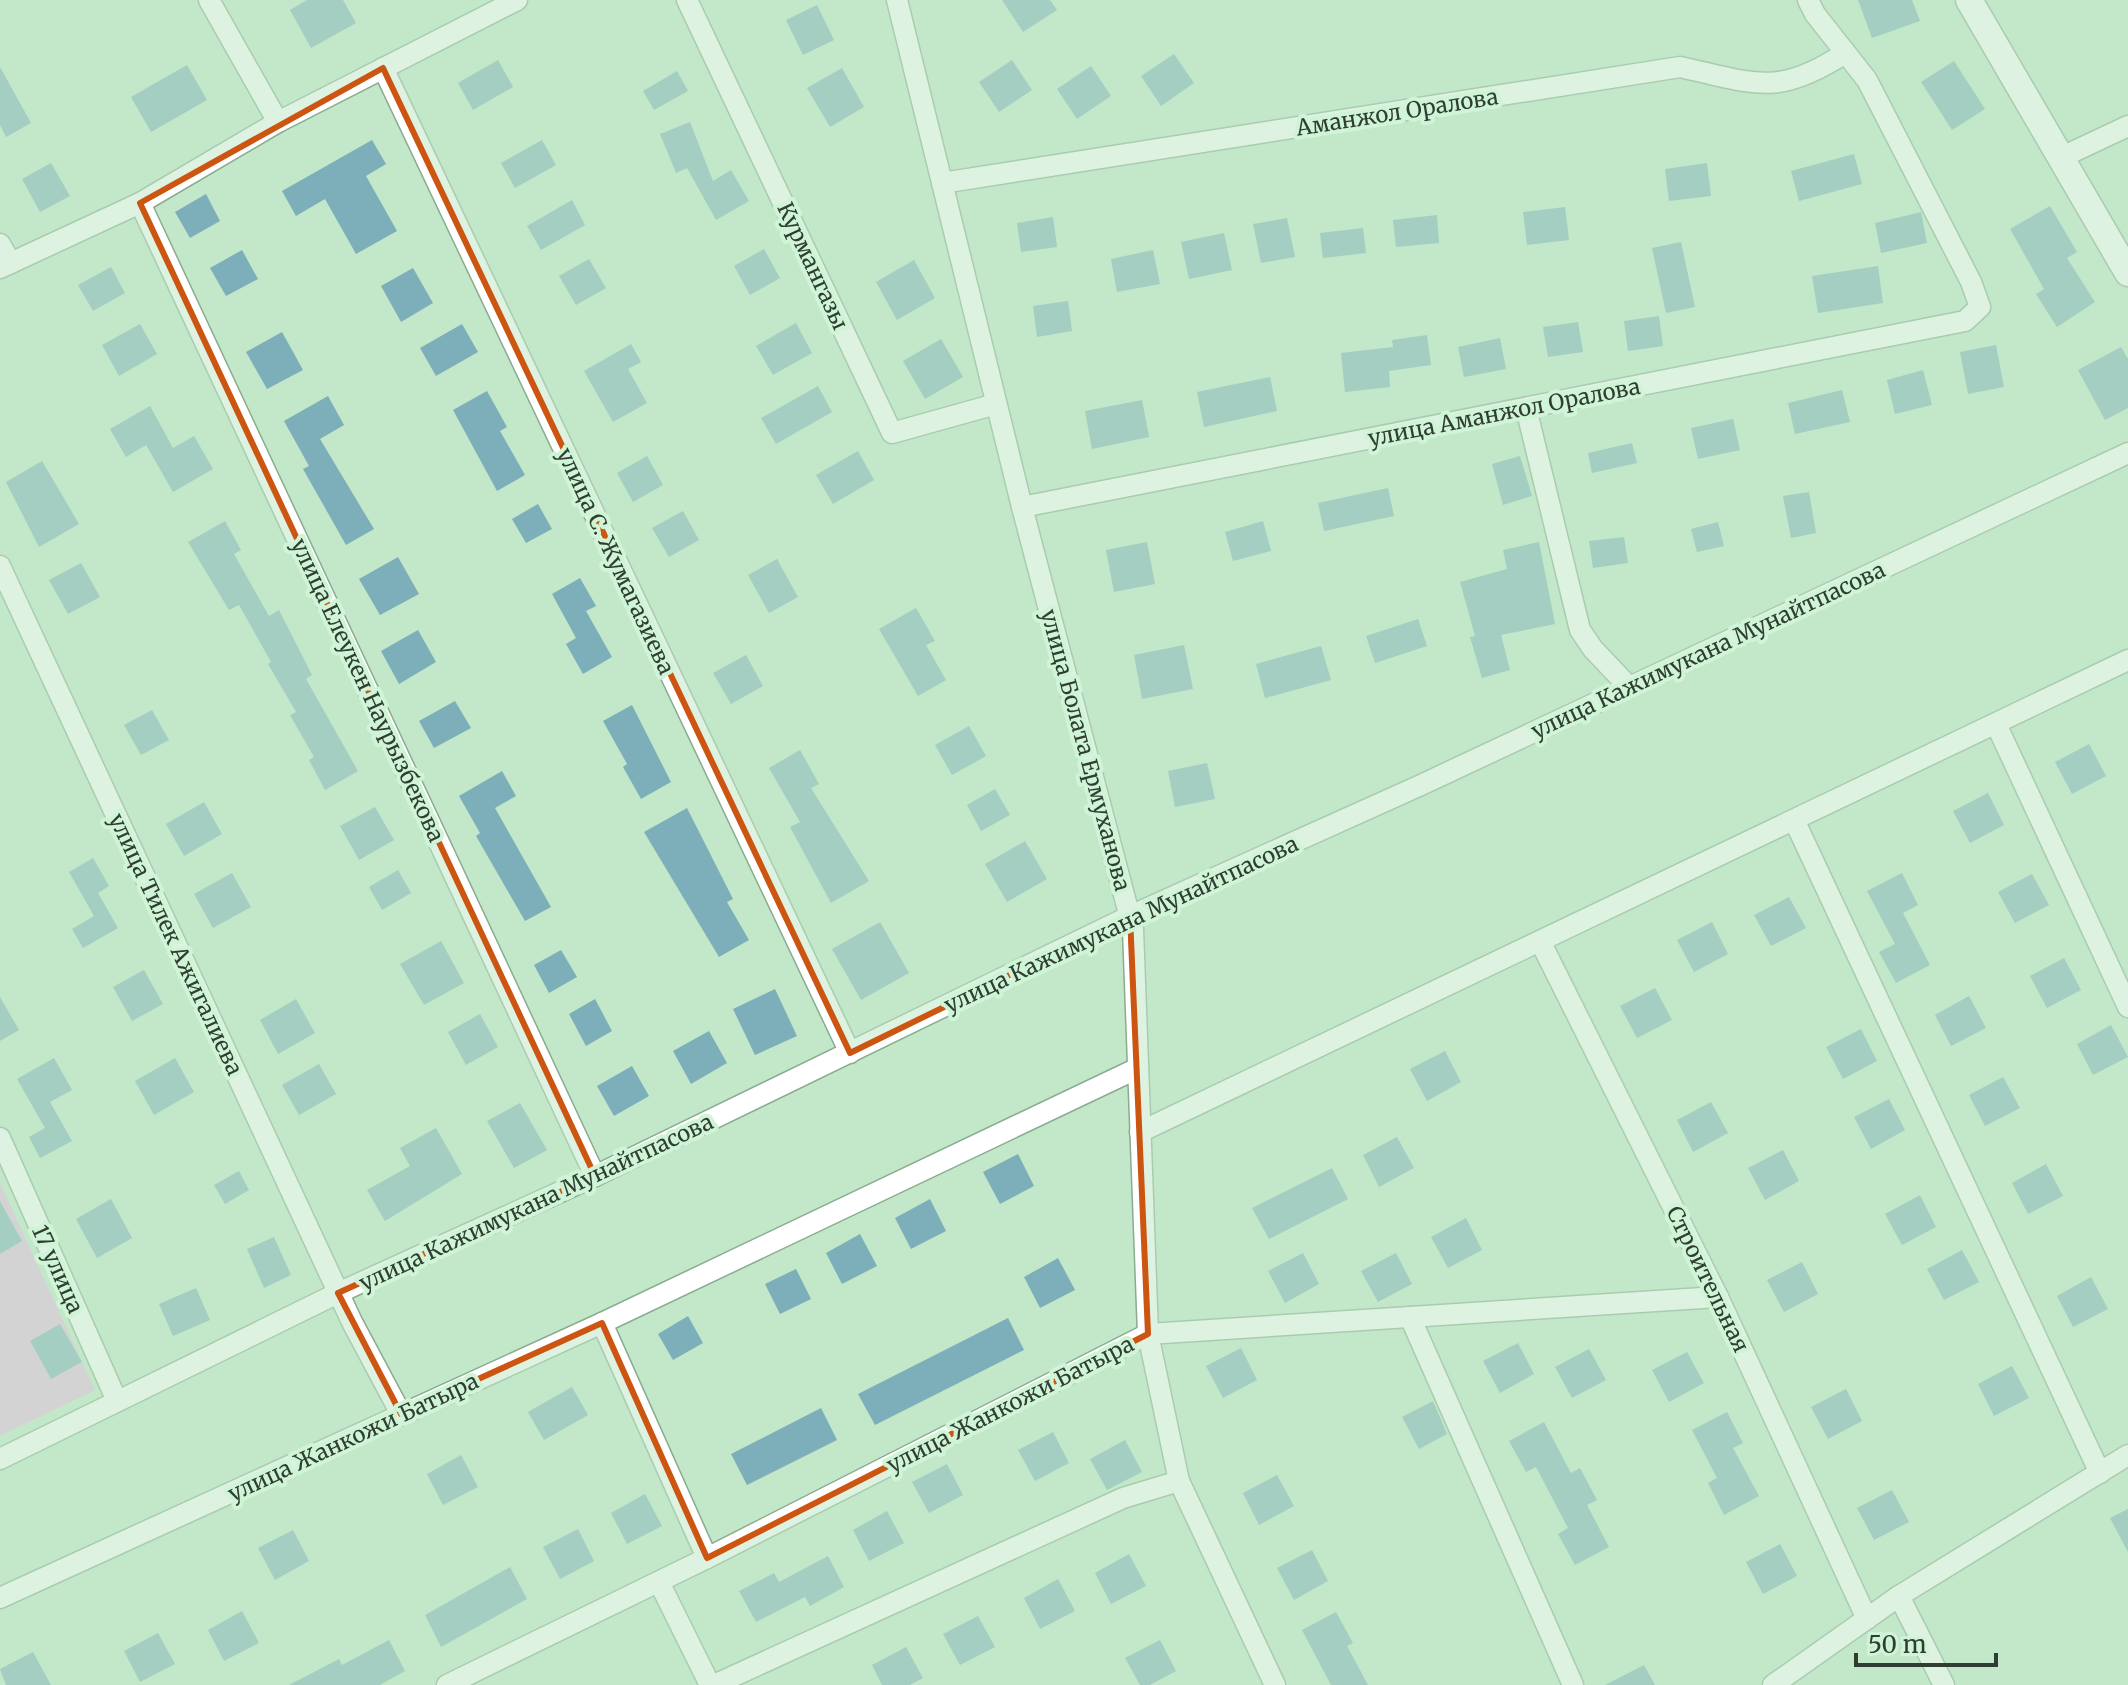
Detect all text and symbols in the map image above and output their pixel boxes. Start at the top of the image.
street label: Аманжол Оралова [1293,82,1500,142]
street label: Курмангазы [771,198,855,334]
street label: улица Аманжол Оралова [1365,372,1643,452]
street label: улица С. Жумагазиева [551,443,681,679]
street label: улица Елеукен Наурызбекова [285,534,451,846]
street label: улица Кажимукана Мунайтпасова [1526,555,1890,745]
street label: улица Болата Ермуханова [1035,606,1137,894]
street label: улица Тилек Ажигалиева [103,809,249,1080]
street label: улица Кажимукана Мунайтпасова [939,829,1303,1019]
street label: улица Кажимукана Мунайтпасова [354,1107,718,1297]
street label: Строительная [1660,1201,1756,1357]
street label: 17 улица [26,1220,90,1318]
street label: улица Жанкожи Батыра [882,1329,1138,1479]
street label: улица Жанкожи Батыра [223,1366,483,1507]
scale bar [1856,1617,1996,1667]
text: 50 m [1868,1629,1927,1660]

